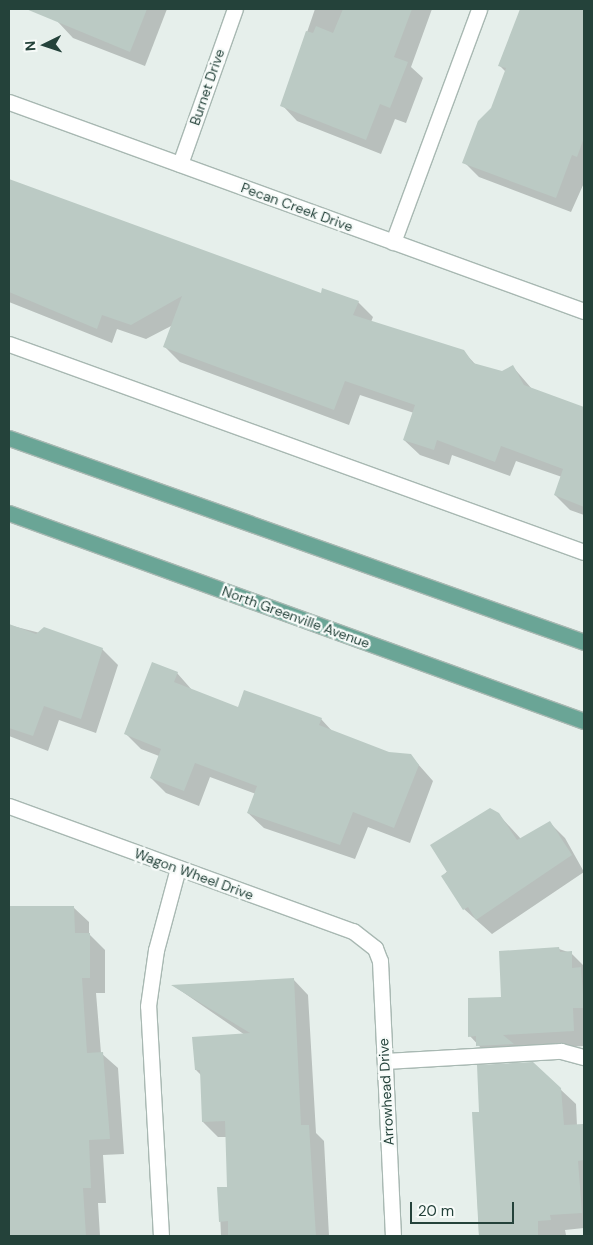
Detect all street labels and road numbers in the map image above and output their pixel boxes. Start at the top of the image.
street label: Burnet Drive [186,47,228,127]
street label: Pecan Creek Drive [239,179,355,235]
street label: North Greenville Avenue [220,582,372,652]
street label: Wagon Wheel Drive [132,845,256,903]
street label: Arrowhead Drive [375,1038,397,1146]

